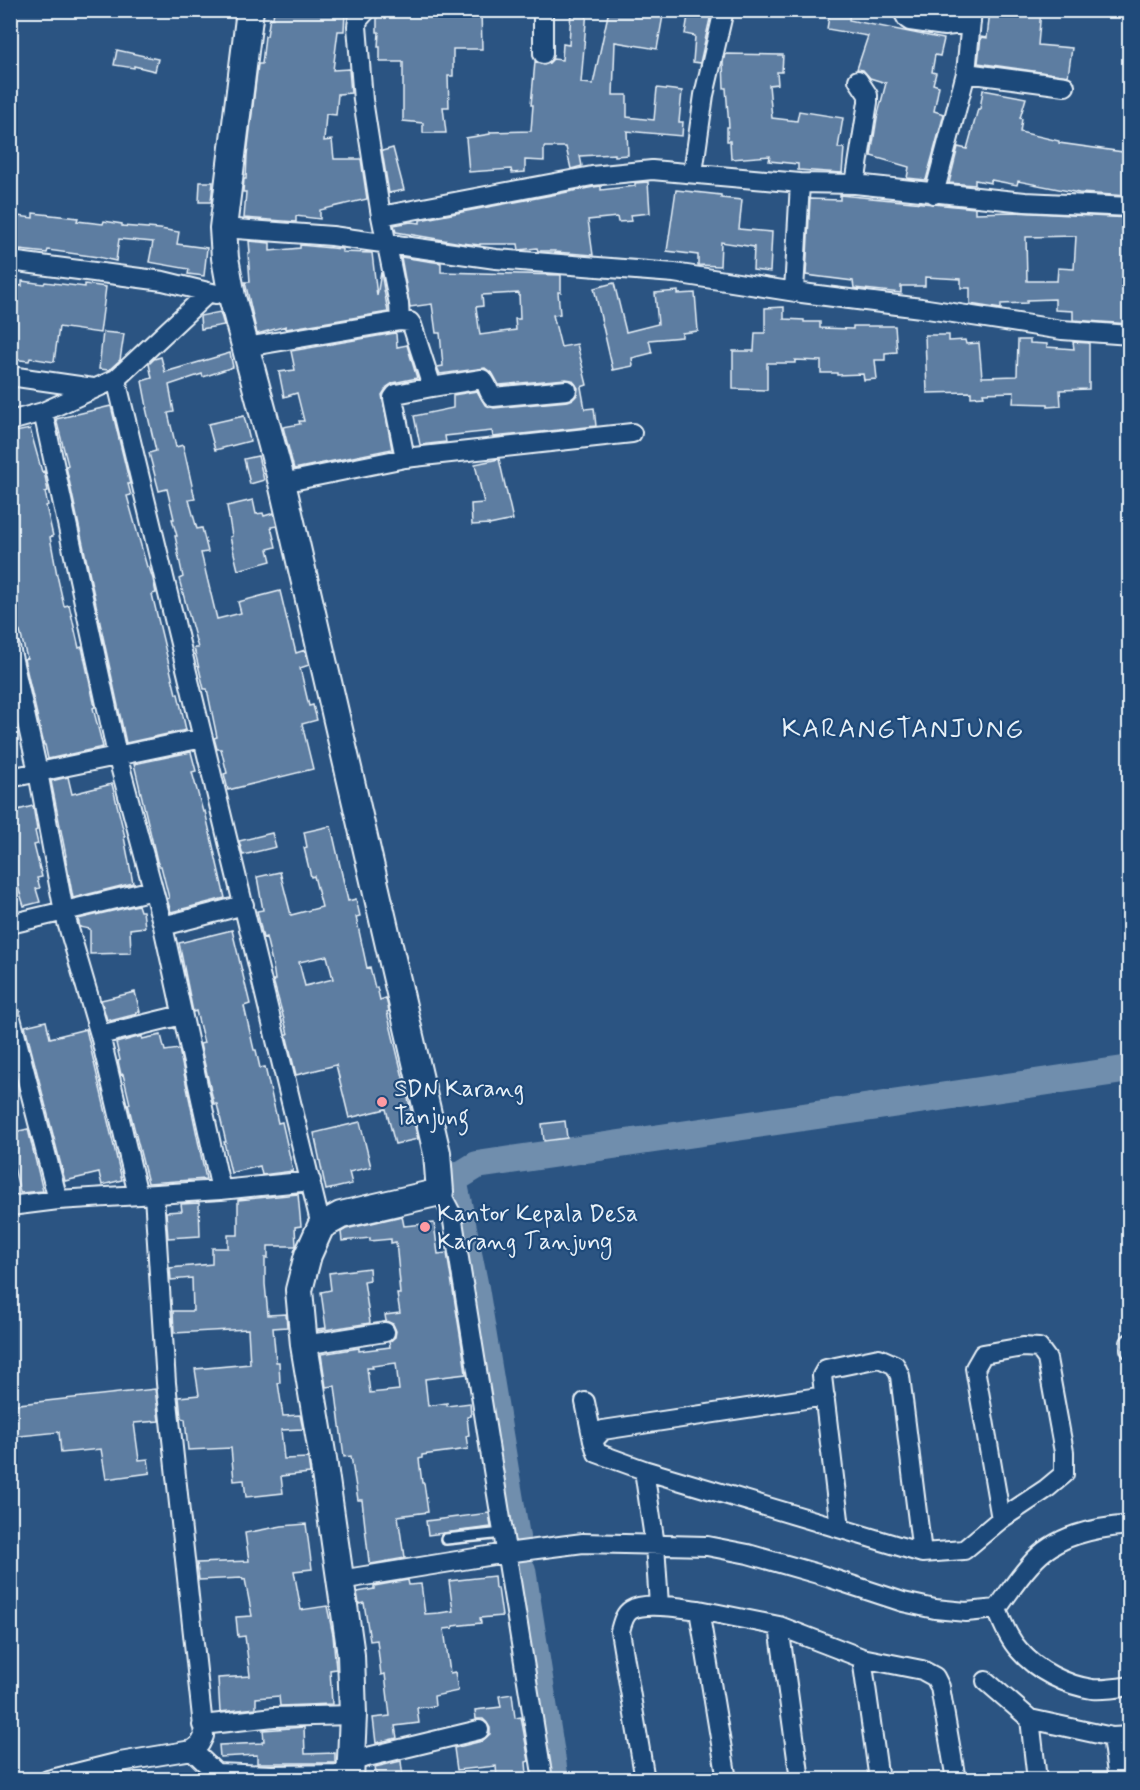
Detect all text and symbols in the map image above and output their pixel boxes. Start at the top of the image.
district label: KARANGTANJUNG [781,712,1025,747]
place label: SDN Karang Tanjung [394,1074,524,1136]
marker: SDN Karang Tanjung [375,1095,389,1109]
place label: Kantor Kepala Desa Karang Tanjung [437,1199,638,1260]
marker: Kantor Kepala Desa Karang Tanjung [418,1220,432,1234]

